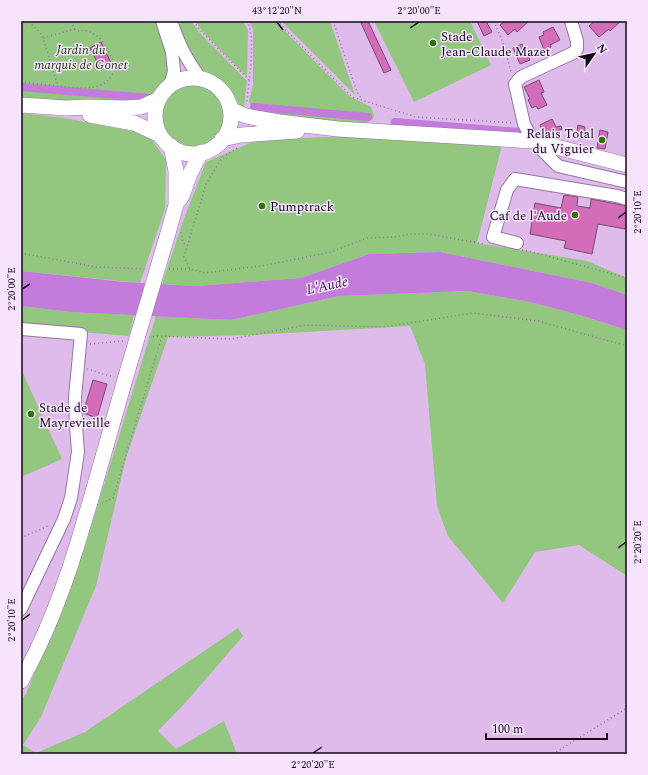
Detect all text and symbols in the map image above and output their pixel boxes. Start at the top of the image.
text: 43°12'20"N [252,3,302,19]
text: 2°20'00"E [397,3,441,19]
place label: Stade Jean-Claude Mazet [441,27,551,62]
north arrow [574,34,614,74]
marker: Stade Jean-Claude Mazet [428,38,438,48]
park label: Jardin du marquis de Gonet [34,40,129,75]
text: N [592,40,611,57]
place label: Relais Total du Viguier [526,124,594,159]
marker: Relais Total du Viguier [597,135,607,145]
text: 2°20'10"E [630,190,646,234]
place label: Pumptrack [270,197,334,217]
marker: Pumptrack [257,201,267,211]
place label: Caf de l'Aude [489,206,567,226]
marker: Caf de l'Aude [570,210,580,220]
text: 2°20'00"E [4,267,20,311]
water label: L'Aude [304,271,350,300]
place label: Stade de Mayrevieille [39,398,110,433]
marker: Stade de Mayrevieille [26,409,36,419]
text: 2°20'20"E [630,520,646,564]
text: 2°20'10"E [4,598,20,642]
scale bar [486,715,607,741]
text: 100 m [492,720,523,739]
text: 2°20'20"E [291,757,335,773]

